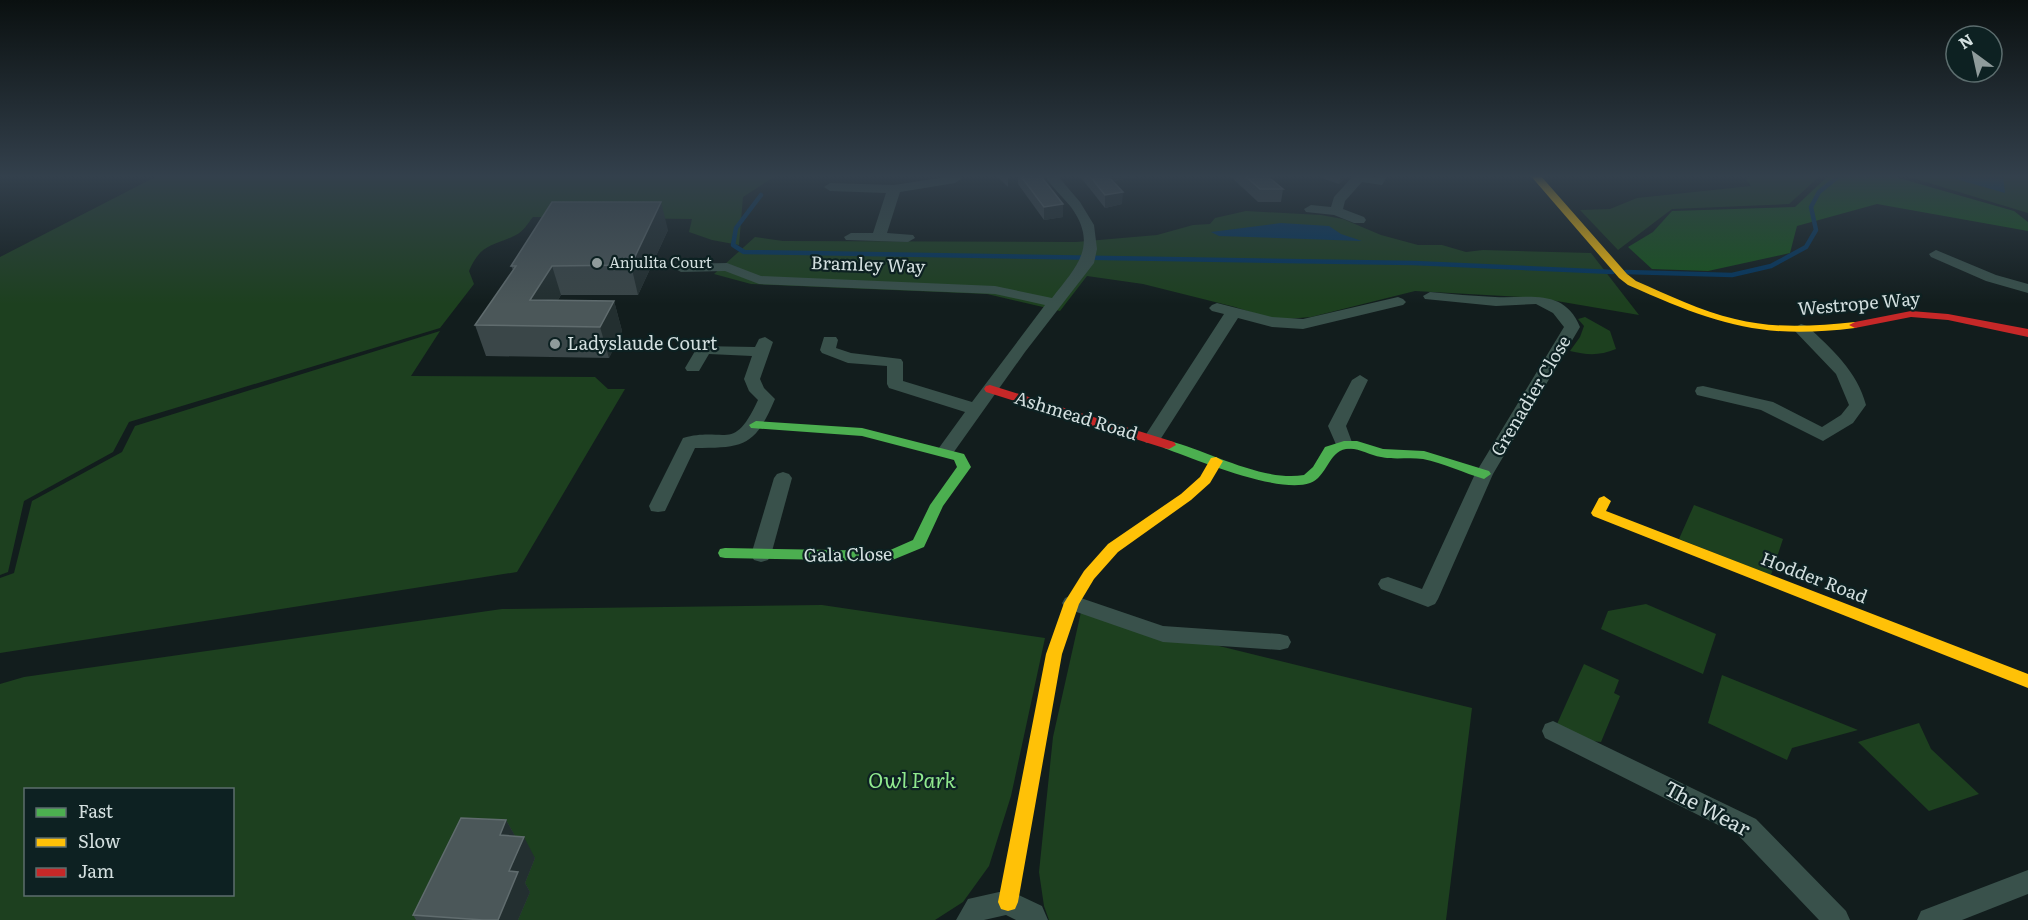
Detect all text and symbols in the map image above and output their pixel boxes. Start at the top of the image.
north arrow [1944,24,2004,84]
text: N [1953,27,1977,54]
street label: Bramley Way [810,248,926,279]
place label: Anjulita Court [609,250,712,273]
marker: Anjulita Court [590,256,604,270]
street label: Westrope Way [1796,284,1922,321]
place label: Ladyslaude Court [567,329,718,356]
street label: Grenadier Close [1483,330,1577,461]
marker: Ladyslaude Court [548,337,562,351]
street label: Ashmead Road [1011,383,1141,446]
street label: Gala Close [803,539,892,568]
street label: Hodder Road [1757,544,1872,609]
park label: Owl Park [868,763,956,794]
street label: The Wear [1659,771,1757,843]
legend [24,788,234,896]
text: Fast [78,797,114,824]
text: Slow [78,827,121,854]
text: Jam [78,857,114,884]

